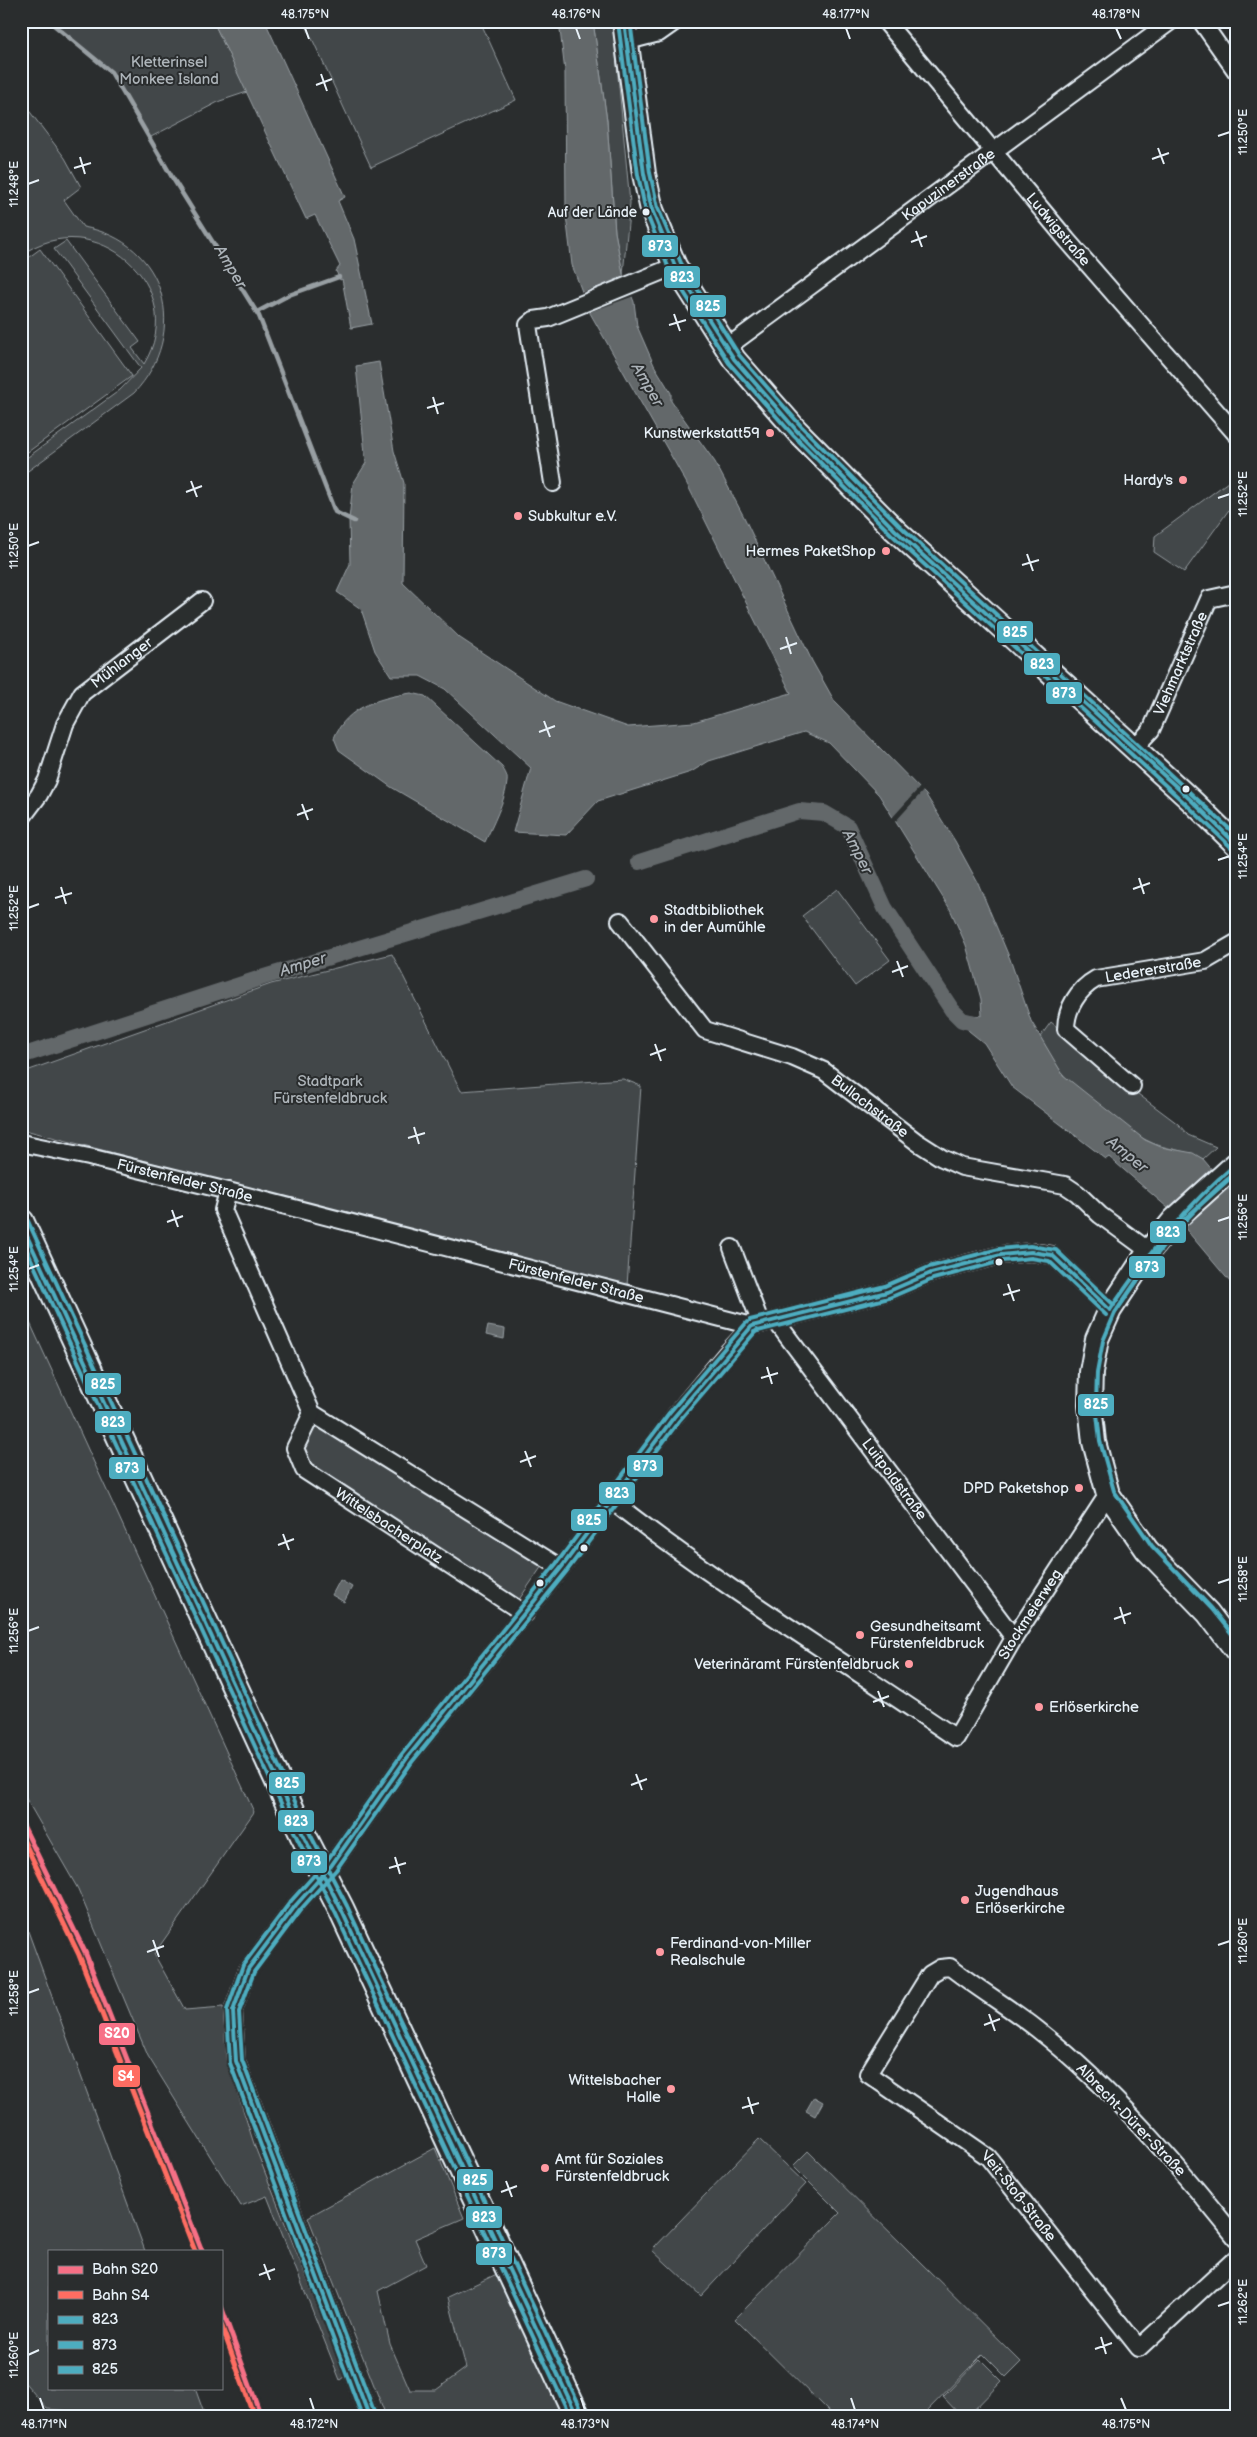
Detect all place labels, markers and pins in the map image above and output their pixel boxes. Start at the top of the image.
place label: Auf der Lände [548,204,637,221]
marker: Auf der Lände [641,207,651,217]
place label: Kunstwerkstatt59 [644,424,760,443]
marker: Kunstwerkstatt59 [764,427,776,439]
place label: Hardy's [1123,471,1174,490]
marker: Hardy's [1177,474,1189,486]
place label: Subkultur e.V. [528,507,617,526]
marker: Subkultur e.V. [512,510,524,522]
place label: Hermes PaketShop [745,542,876,561]
marker: Hermes PaketShop [880,545,892,557]
unlabelled marker [1181,784,1191,794]
place label: Stadtbibliothek in der Aumühle [664,901,766,937]
marker: Stadtbibliothek in der Aumühle [648,913,660,925]
unlabelled marker [994,1257,1004,1267]
place label: DPD Paketshop [963,1479,1069,1498]
marker: DPD Paketshop [1073,1482,1085,1494]
unlabelled marker [579,1543,589,1553]
unlabelled marker [535,1578,545,1588]
place label: Gesundheitsamt Fürstenfeldbruck [870,1617,985,1653]
marker: Gesundheitsamt Fürstenfeldbruck [854,1629,866,1641]
place label: Veterinäramt Fürstenfeldbruck [694,1655,900,1674]
marker: Veterinäramt Fürstenfeldbruck [903,1658,915,1670]
place label: Erlöserkirche [1049,1698,1139,1717]
marker: Erlöserkirche [1033,1701,1045,1713]
place label: Jugendhaus Erlöserkirche [975,1882,1065,1918]
marker: Jugendhaus Erlöserkirche [959,1894,971,1906]
place label: Ferdinand-von-Miller Realschule [670,1934,812,1970]
marker: Ferdinand-von-Miller Realschule [654,1946,666,1958]
place label: Wittelsbacher Halle [569,2071,662,2107]
marker: Wittelsbacher Halle [665,2083,677,2095]
place label: Amt für Soziales Fürstenfeldbruck [555,2150,670,2186]
marker: Amt für Soziales Fürstenfeldbruck [539,2162,551,2174]

